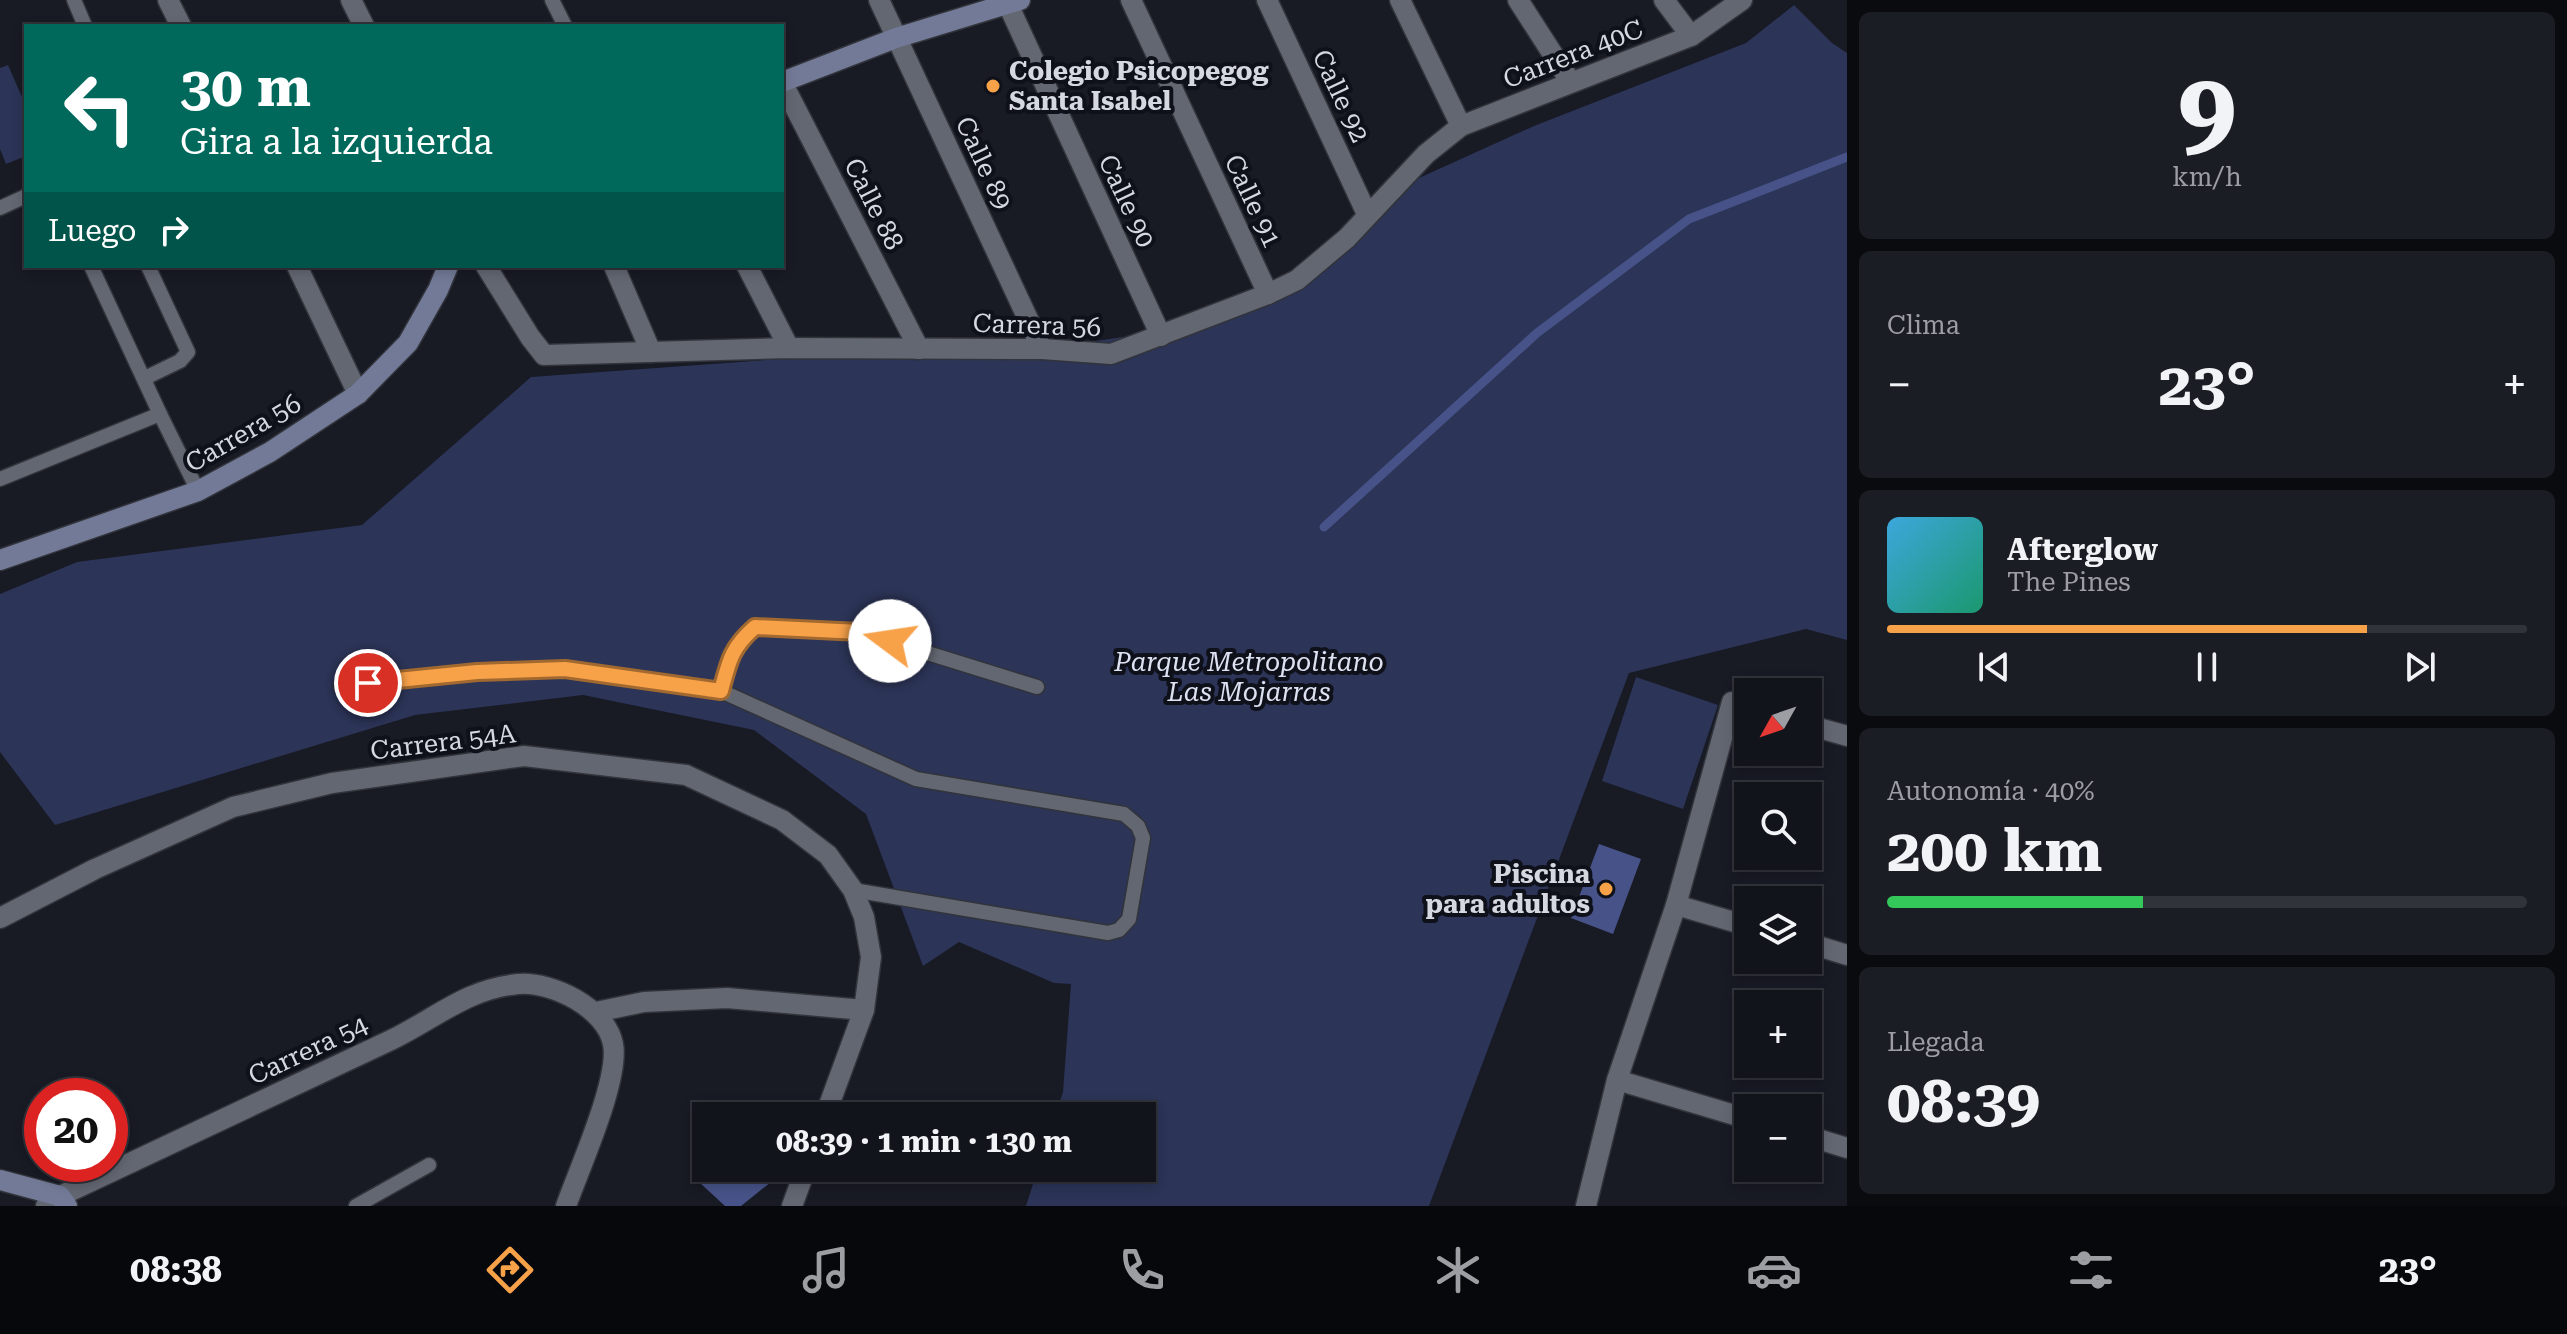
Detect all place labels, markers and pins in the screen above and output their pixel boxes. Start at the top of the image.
place label: Colegio Psicopegog Santa Isabel [1009,56,1269,116]
marker: Colegio Psicopegog Santa Isabel [984,77,1002,95]
pin [334,649,402,717]
place label: Piscina para adultos [1426,859,1590,919]
marker: Piscina para adultos [1597,880,1615,898]

